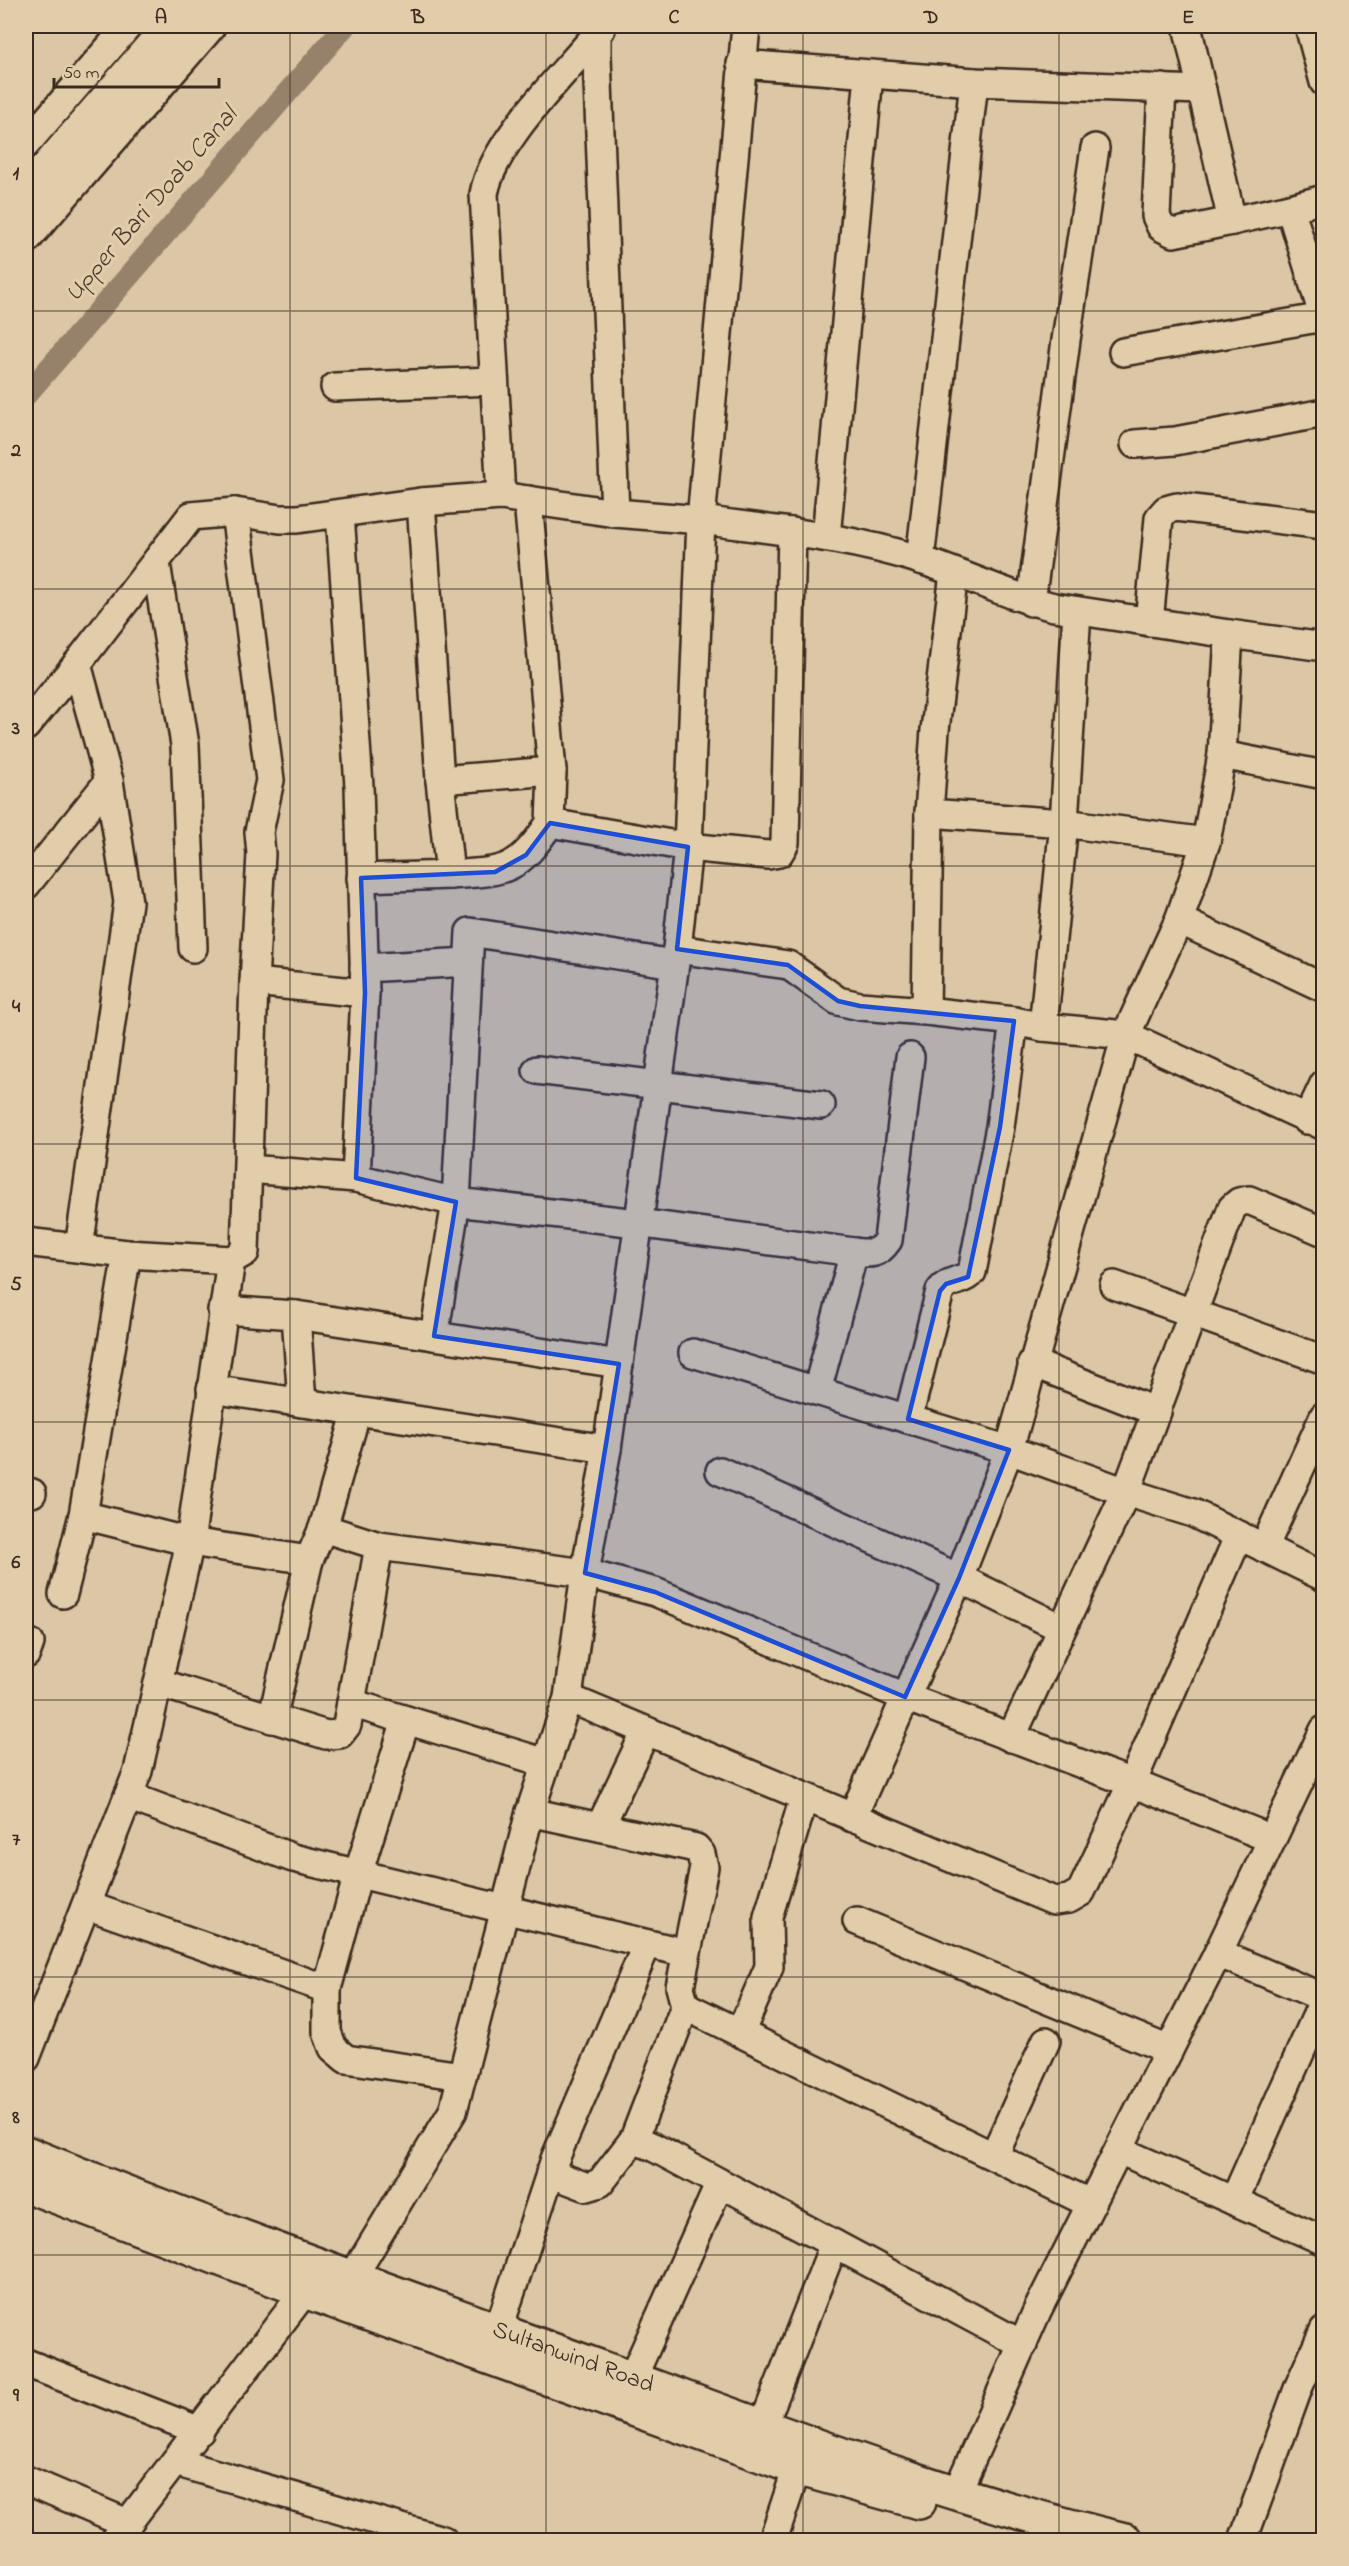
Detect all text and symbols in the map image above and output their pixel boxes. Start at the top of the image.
text: A [155,4,167,33]
text: B [410,4,425,33]
text: C [669,4,680,33]
text: D [923,4,938,33]
text: E [1182,4,1194,33]
scale bar [54,51,219,89]
text: 50 m [63,61,100,87]
water label: Upper Bari Doab Canal [56,97,249,311]
text: 1 [13,160,20,189]
text: 2 [10,437,21,466]
text: 3 [11,715,20,744]
text: 4 [12,993,21,1022]
text: 5 [10,1271,22,1300]
text: 6 [12,1549,21,1578]
text: 7 [12,1826,21,1855]
text: 8 [11,2104,20,2133]
street label: Sultanwind Road [487,2312,659,2403]
text: 9 [12,2382,20,2411]

